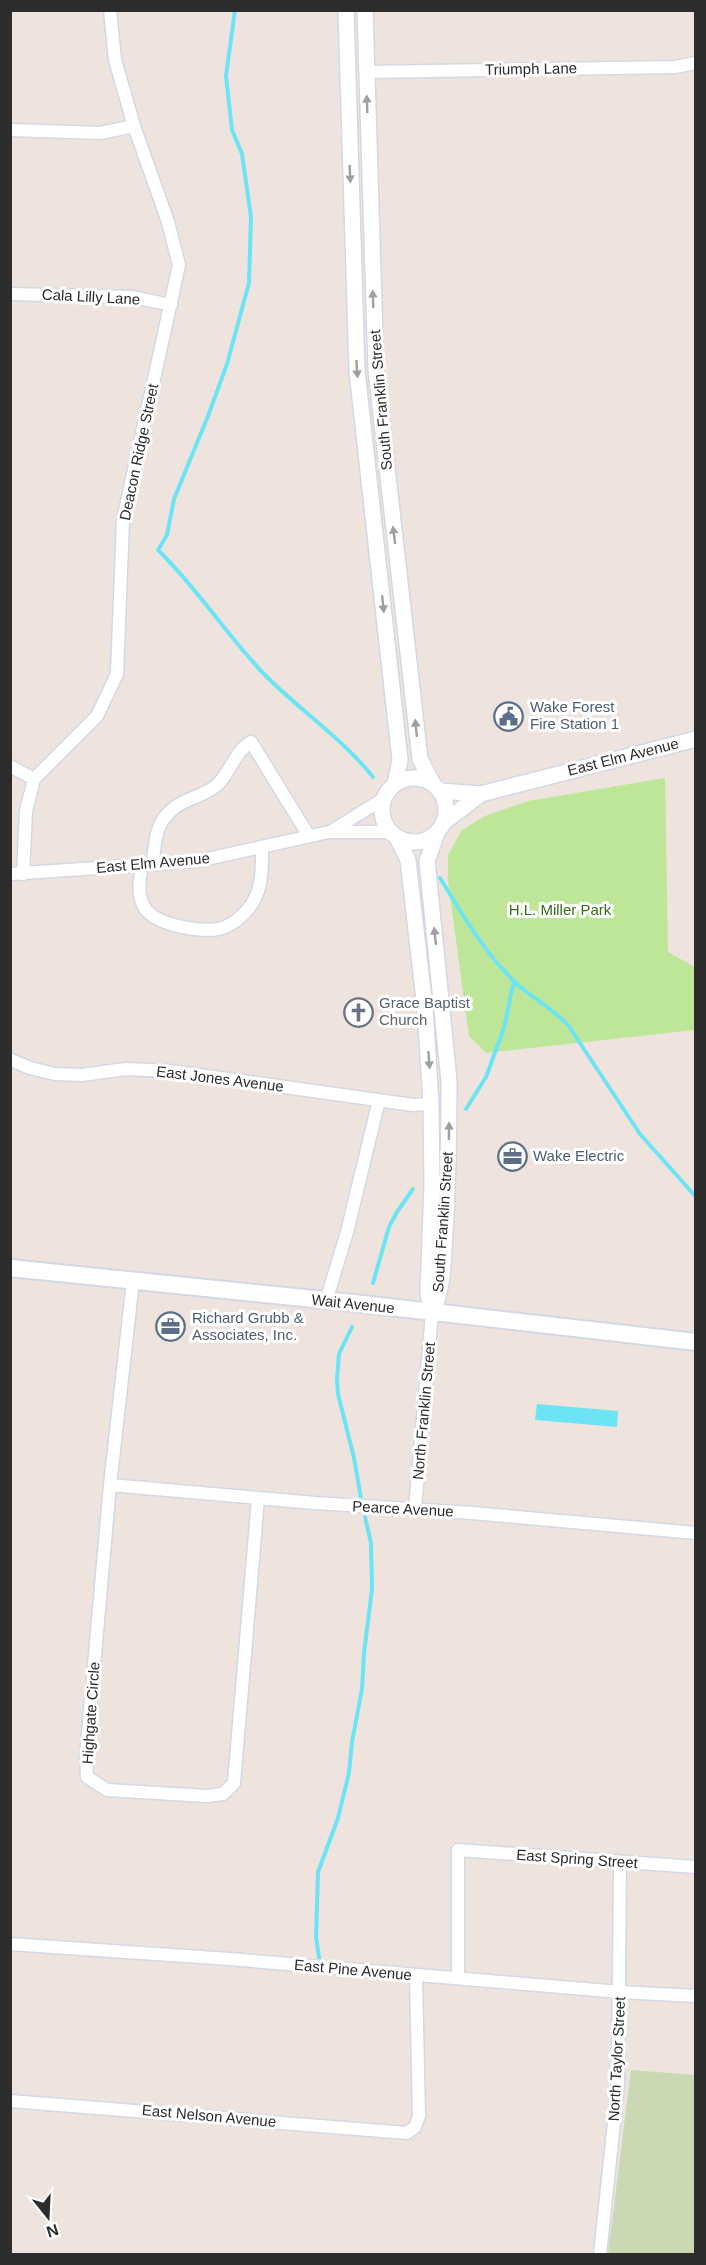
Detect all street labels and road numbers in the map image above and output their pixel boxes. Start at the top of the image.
street label: Triumph Lane [485,59,577,78]
street label: Cala Lilly Lane [41,285,141,308]
street label: South Franklin Street [366,328,395,471]
street label: Deacon Ridge Street [116,381,161,522]
street label: East Elm Avenue [566,734,680,779]
street label: East Elm Avenue [95,849,210,876]
street label: East Jones Avenue [155,1062,285,1095]
street label: South Franklin Street [429,1150,456,1293]
street label: Wait Avenue [311,1291,395,1316]
street label: North Franklin Street [409,1340,438,1481]
street label: Pearce Avenue [352,1497,454,1520]
street label: Highgate Circle [78,1661,103,1765]
street label: East Spring Street [516,1846,639,1871]
street label: East Pine Avenue [293,1956,413,1983]
street label: North Taylor Street [605,1995,628,2122]
street label: East Nelson Avenue [141,2101,277,2130]

